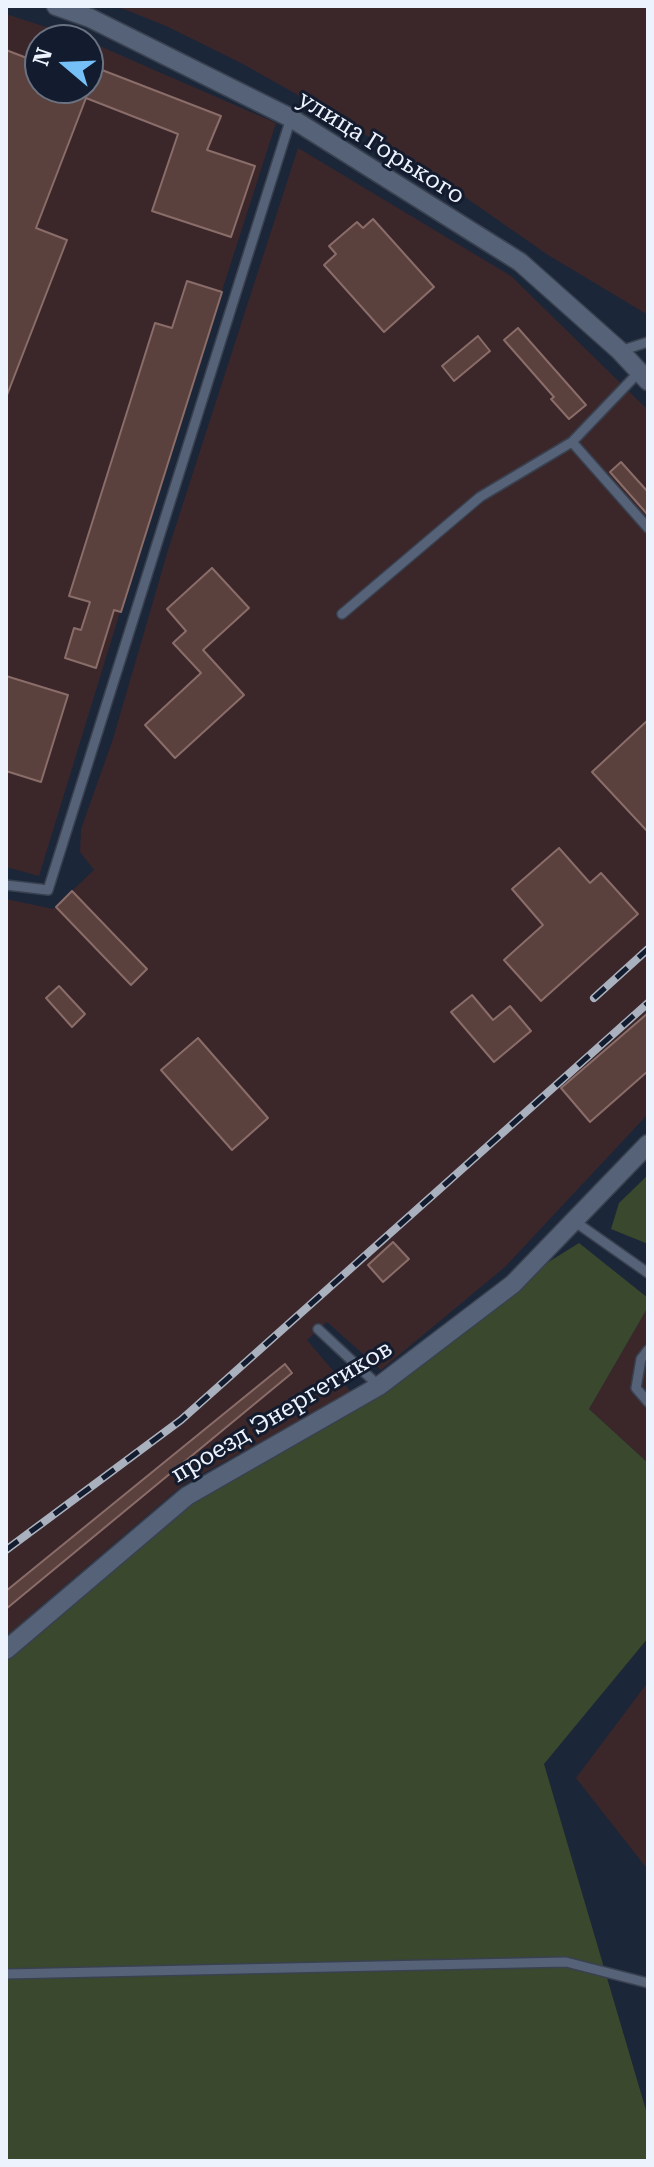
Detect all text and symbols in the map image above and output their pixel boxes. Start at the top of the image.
north arrow [24,24,104,104]
text: N [28,45,57,69]
street label: улица Горького [292,85,470,211]
street label: проезд Энергетиков [166,1335,398,1489]

